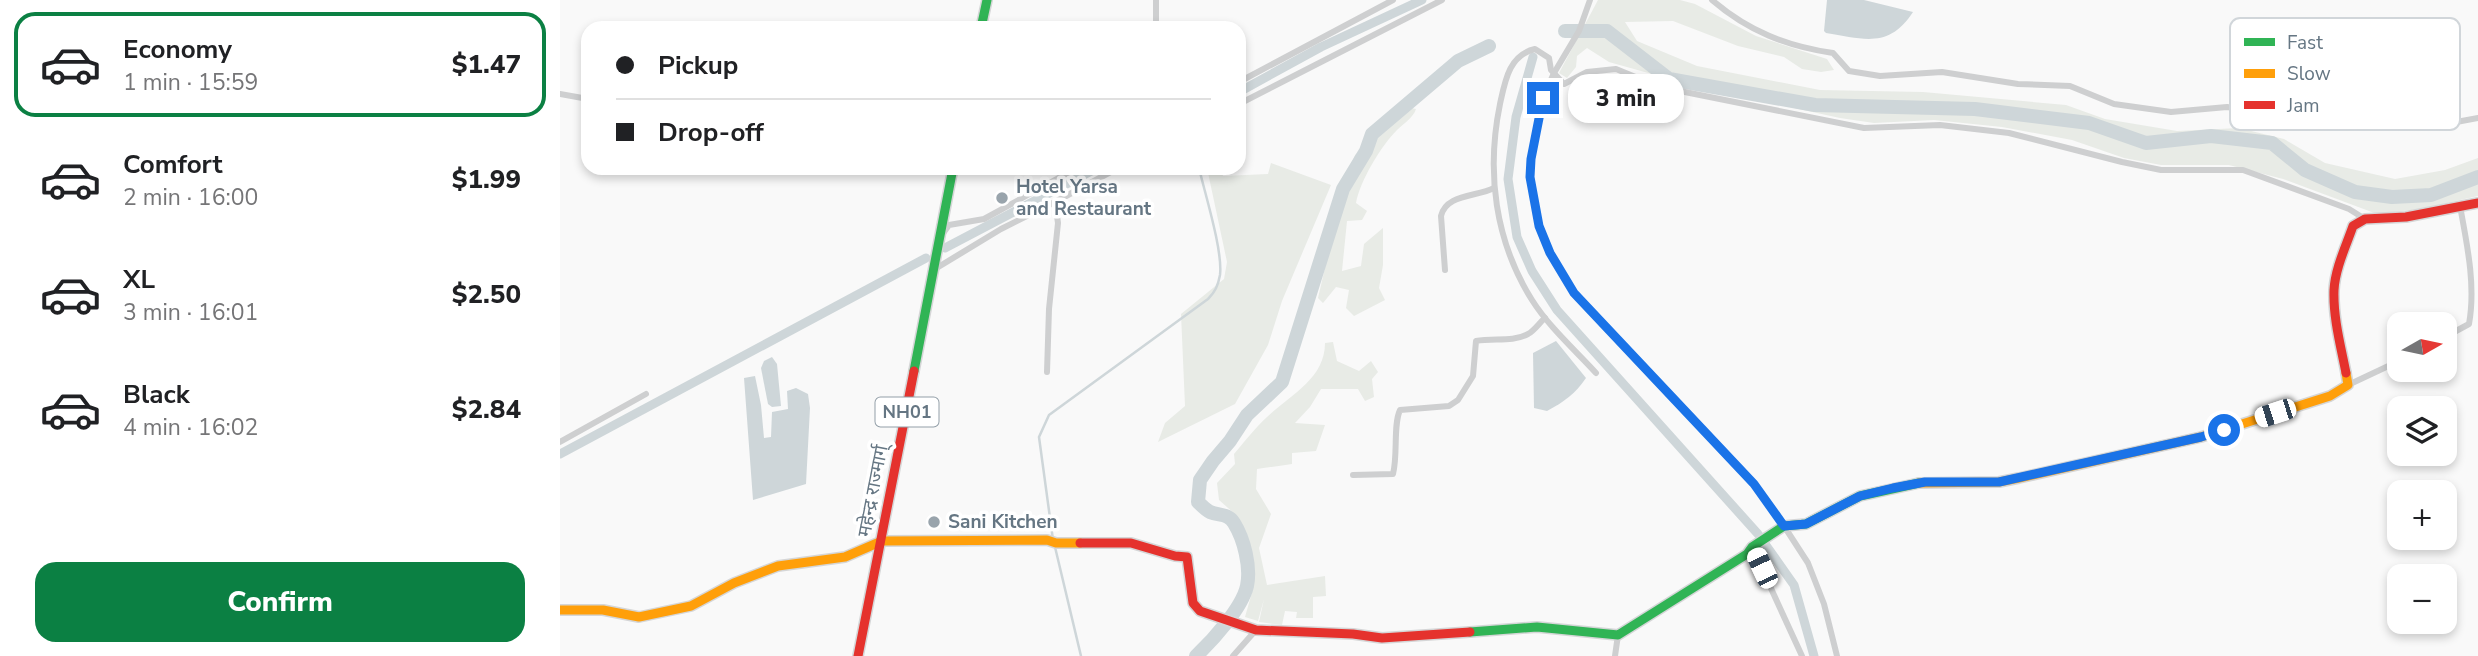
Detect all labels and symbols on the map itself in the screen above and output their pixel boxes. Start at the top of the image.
legend [2230,18,2460,130]
text: Fast [2287,30,2323,56]
text: Slow [2287,61,2331,87]
callout: 3 min [1567,74,1683,122]
route end [1527,82,1559,114]
text: Jam [2286,93,2320,119]
place label: Hotel Yarsa and Restaurant [1016,174,1152,222]
marker: Hotel Yarsa and Restaurant [994,190,1010,206]
north arrow [2387,312,2457,382]
car [2252,397,2299,429]
road number: NH01 [876,398,938,426]
route start [2208,414,2240,446]
street label: महेन्द्र राज्मार्ग् [851,440,895,539]
place label: Sani Kitchen [948,509,1058,535]
marker: Sani Kitchen [926,514,942,530]
car [1744,545,1781,591]

